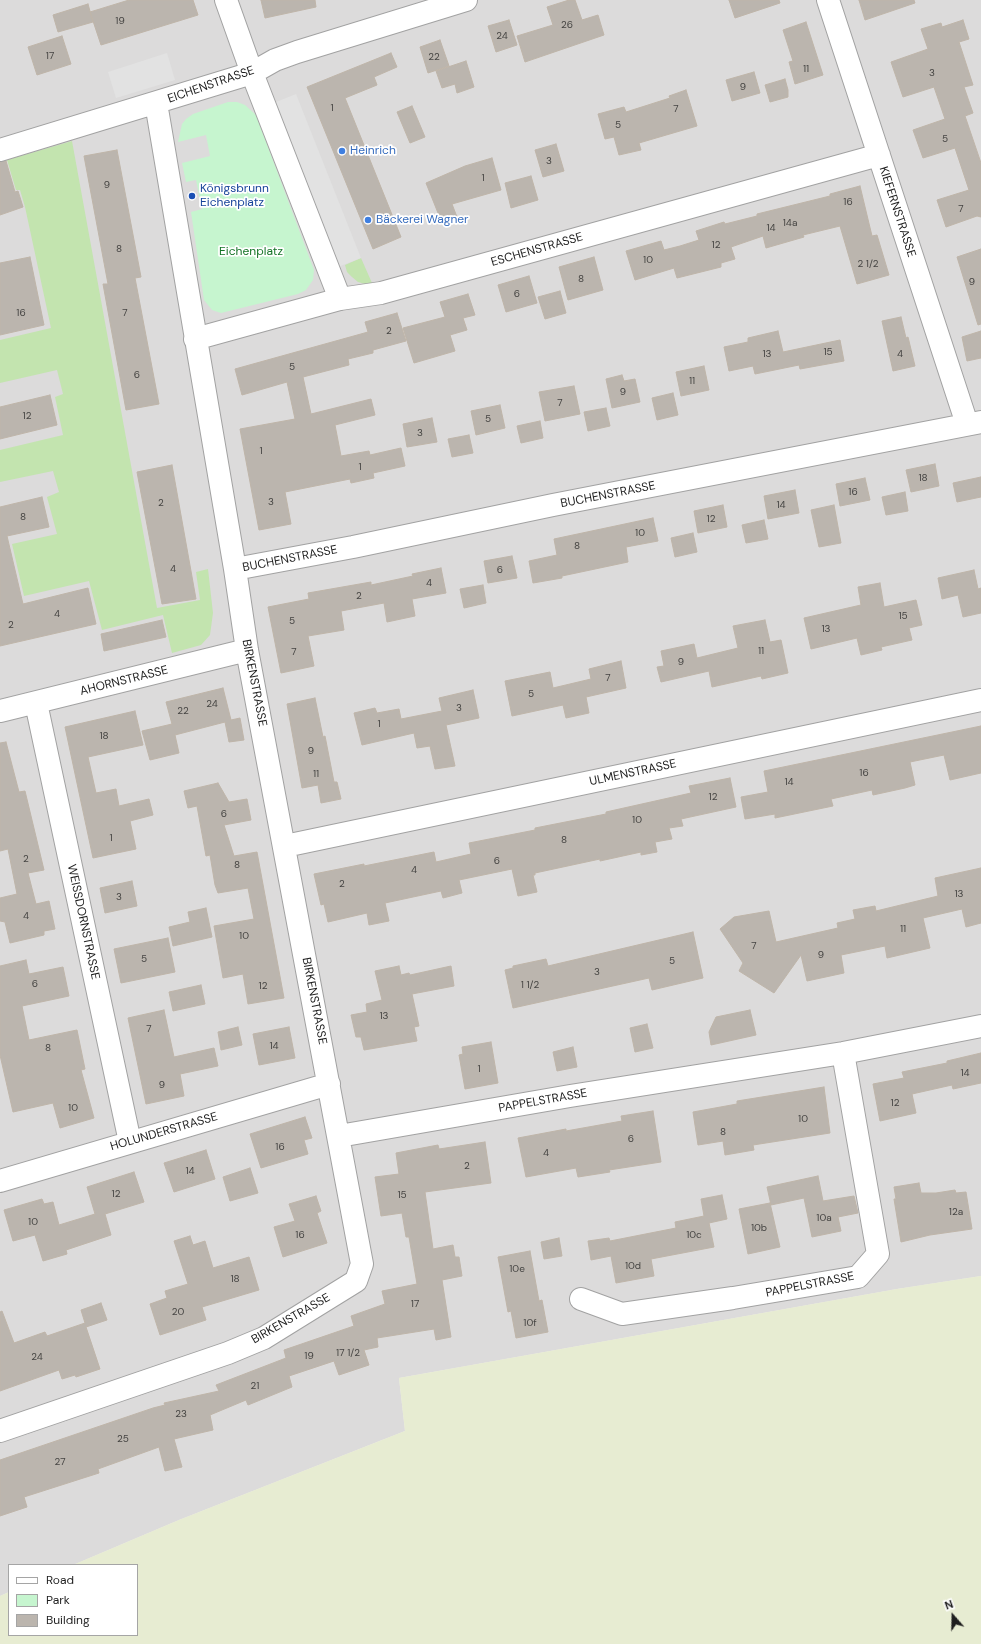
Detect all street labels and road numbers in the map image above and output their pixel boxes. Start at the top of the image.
street label: EICHENSTRASSE [166,63,256,107]
street label: KIEFERNSTRASSE [876,165,918,259]
street label: ESCHENSTRASSE [489,230,585,270]
street label: BUCHENSTRASSE [559,479,657,511]
street label: BUCHENSTRASSE [241,543,339,575]
street label: BIRKENSTRASSE [238,638,270,728]
street label: AHORNSTRASSE [79,663,169,699]
street label: ULMENSTRASSE [588,757,678,789]
street label: WEISSDORNSTRASSE [64,863,102,981]
street label: BIRKENSTRASSE [298,956,330,1046]
street label: PAPPELSTRASSE [498,1086,588,1116]
street label: HOLUNDERSTRASSE [109,1110,219,1154]
street label: PAPPELSTRASSE [765,1269,855,1301]
street label: BIRKENSTRASSE [249,1291,333,1347]

